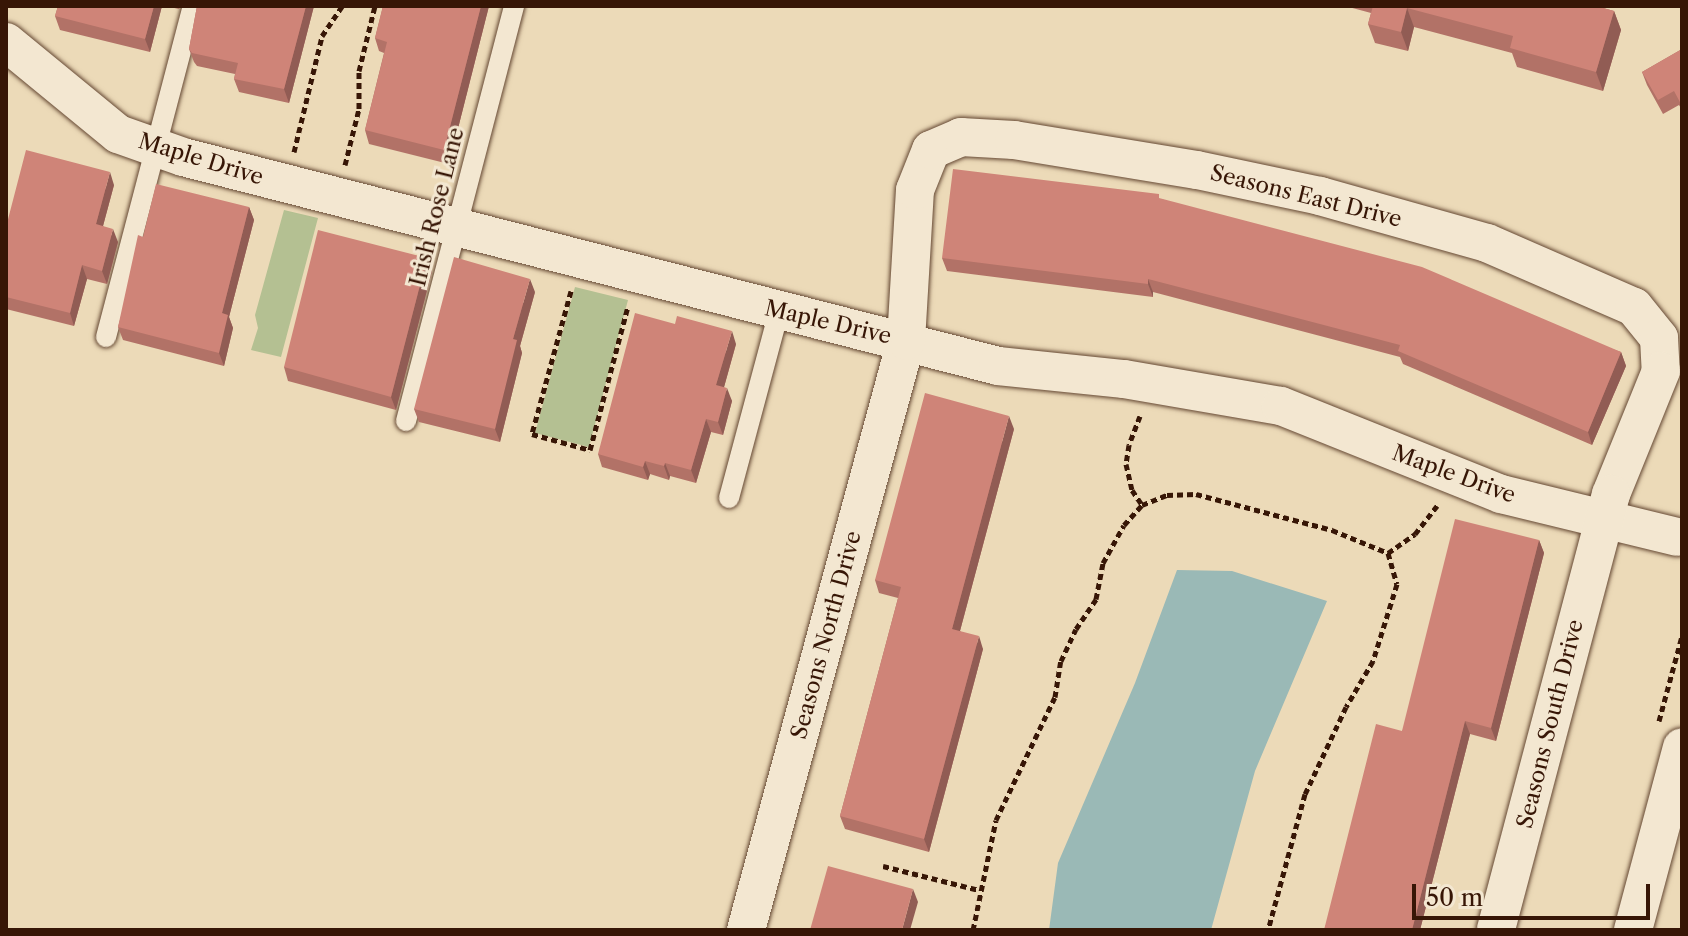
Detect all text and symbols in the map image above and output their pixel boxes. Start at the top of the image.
street label: Irish Rose Lane [405,125,469,289]
street label: Maple Drive [135,128,267,190]
street label: Seasons East Drive [1208,159,1404,233]
street label: Maple Drive [762,295,894,349]
street label: Maple Drive [1389,440,1519,508]
street label: Seasons North Drive [786,528,866,742]
street label: Seasons South Drive [1511,617,1589,831]
scale bar [1416,868,1654,918]
text: 50 m [1426,883,1483,912]

